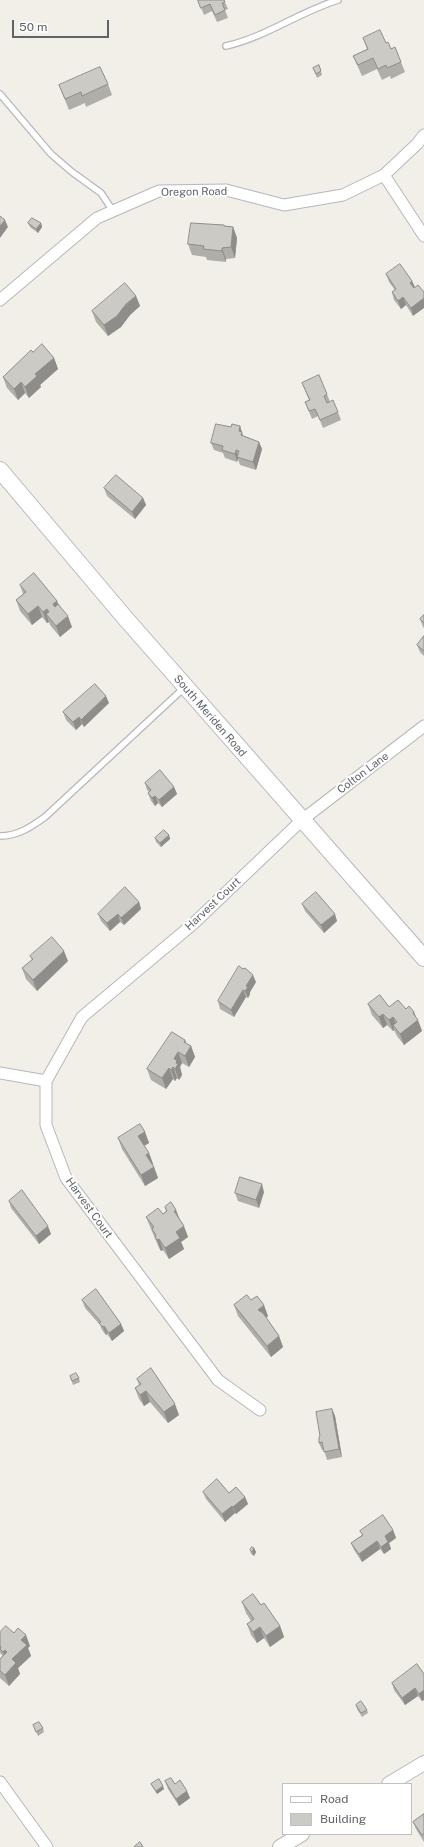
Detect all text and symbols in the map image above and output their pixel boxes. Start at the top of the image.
scale bar [14,12,111,38]
text: 50 m [19,20,47,34]
street label: Oregon Road [161,185,227,199]
street label: South Meriden Road [171,672,249,760]
street label: Colton Lane [335,749,391,797]
street label: Harvest Court [182,875,244,933]
street label: Harvest Court [63,1175,115,1241]
legend [282,1783,412,1835]
text: Road [320,1792,348,1806]
text: Building [320,1812,366,1826]

